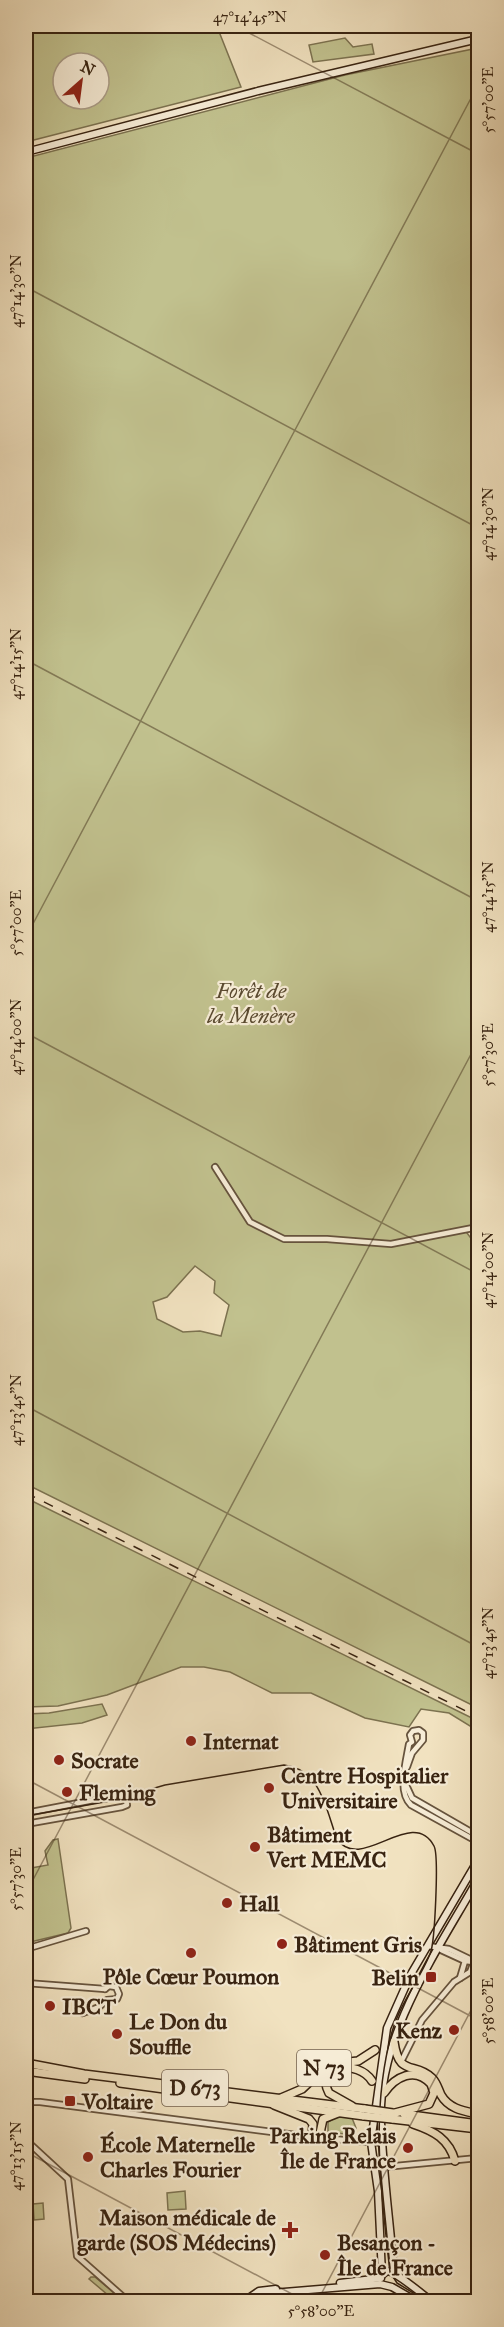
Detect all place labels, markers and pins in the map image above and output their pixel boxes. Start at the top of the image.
place label: Internat [203,1728,279,1755]
marker: Internat [184,1734,198,1748]
place label: Socrate [71,1747,139,1774]
marker: Socrate [52,1753,66,1767]
place label: Centre Hospitalier Universitaire [281,1762,449,1814]
place label: Fleming [79,1779,156,1806]
marker: Centre Hospitalier Universitaire [262,1781,276,1795]
marker: Fleming [60,1785,74,1799]
place label: Bâtiment Vert MEMC [266,1821,387,1873]
marker: Bâtiment Vert MEMC [248,1840,262,1854]
place label: Hall [239,1890,280,1917]
marker: Hall [220,1896,234,1910]
place label: Bâtiment Gris [294,1931,422,1958]
marker: Bâtiment Gris [275,1937,289,1951]
marker: Pôle Cœur Poumon [184,1946,198,1960]
place label: Pôle Cœur Poumon [103,1963,279,1990]
place label: Belin [371,1964,419,1991]
marker: Belin [424,1970,438,1984]
place label: IBCT [62,1993,117,2020]
marker: IBCT [43,1999,57,2013]
place label: Le Don du Souffle [129,2008,227,2060]
place label: Kenz [395,2017,443,2044]
marker: Kenz [447,2023,461,2037]
marker: Le Don du Souffle [110,2027,124,2041]
place label: Voltaire [81,2088,153,2115]
marker: Voltaire [63,2094,77,2108]
place label: Parking Relais Île de France [269,2122,396,2174]
place label: École Maternelle Charles Fourier [100,2131,255,2183]
marker: Parking Relais Île de France [401,2141,415,2155]
marker: École Maternelle Charles Fourier [81,2150,95,2164]
place label: Maison médicale de garde (SOS Médecins) [77,2204,276,2256]
marker: Maison médicale de garde (SOS Médecins) [281,2221,299,2239]
place label: Besançon - Île de France [337,2229,453,2281]
marker: Besançon - Île de France [318,2248,332,2262]

